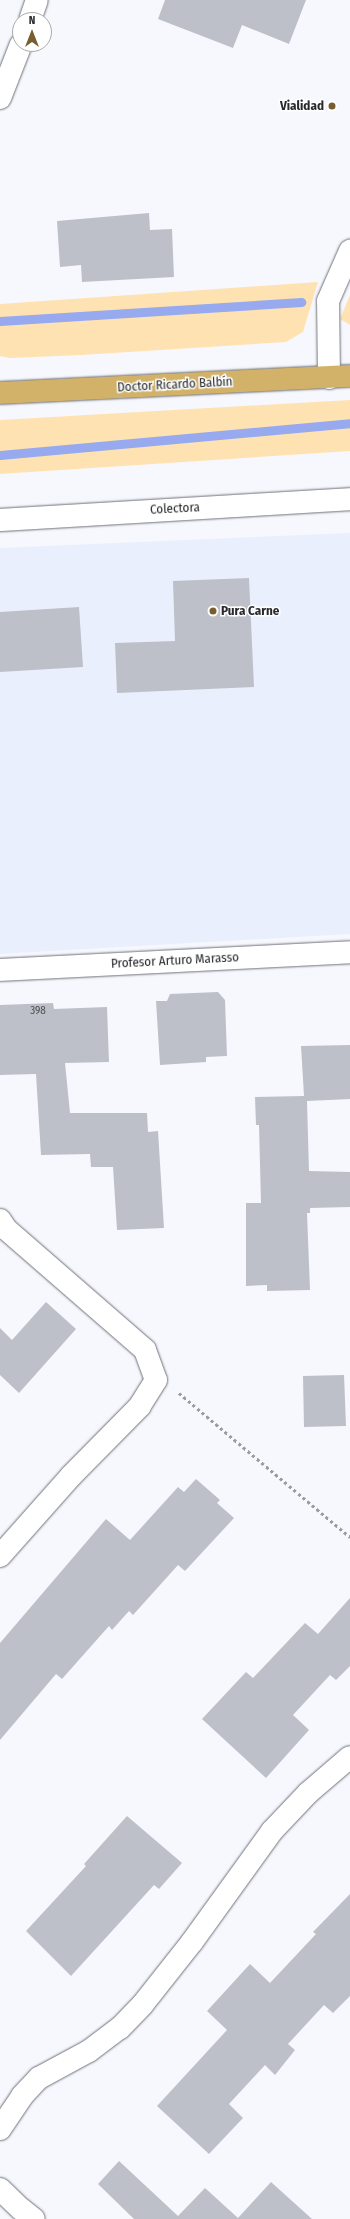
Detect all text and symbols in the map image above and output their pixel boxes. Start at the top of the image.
north arrow [12,12,52,52]
text: N [29,14,35,27]
place label: Vialidad [280,98,324,114]
marker: Vialidad [327,101,337,111]
street label: Doctor Ricardo Balbín [117,374,233,396]
street label: Colectora [150,500,200,518]
place label: Pura Carne [221,603,279,619]
marker: Pura Carne [208,606,218,616]
street label: Profesor Arturo Marasso [111,950,239,972]
house number: 398 [30,1004,46,1018]

